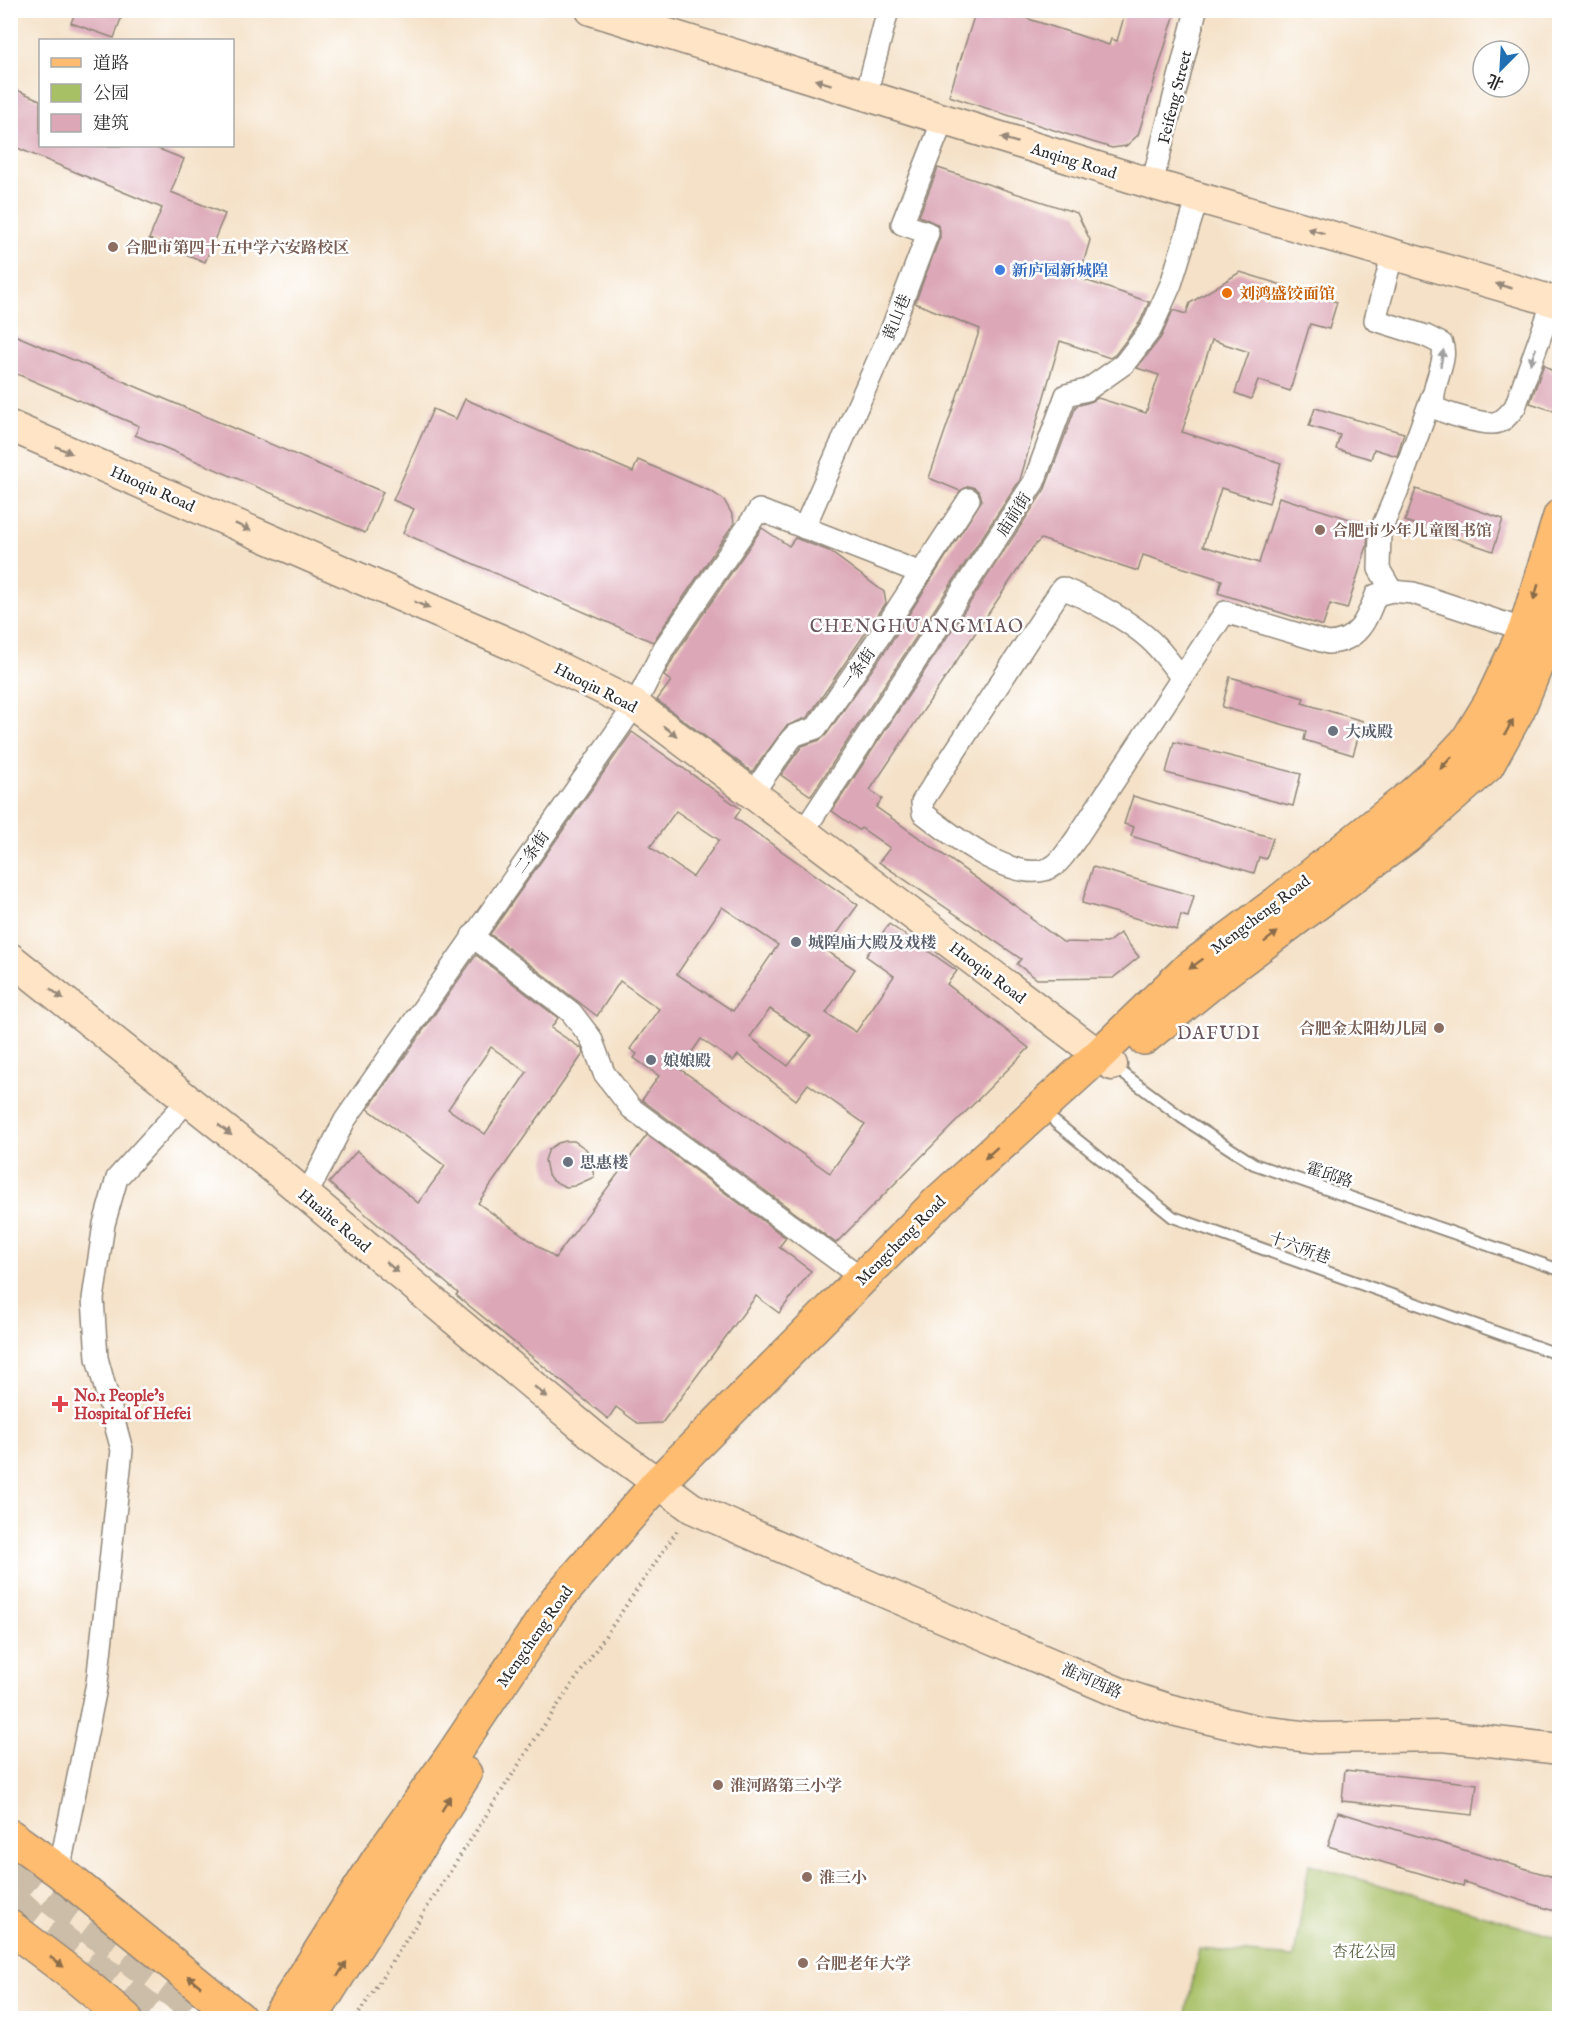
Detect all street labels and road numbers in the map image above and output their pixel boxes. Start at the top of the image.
street label: Feifeng Street [1155,48,1197,146]
street label: Anqing Road [1027,139,1119,185]
street label: 黄山巷 [880,292,916,344]
street label: Huoqiu Road [107,462,198,518]
street label: 庙前街 [993,490,1036,541]
street label: 一条街 [837,645,881,696]
street label: Huoqiu Road [550,659,640,718]
street label: 二条街 [511,828,555,879]
street label: Mengcheng Road [1208,872,1315,959]
street label: Huoqiu Road [945,938,1029,1009]
street label: 霍邱路 [1303,1159,1355,1193]
street label: Huaihe Road [293,1185,374,1258]
street label: Mengcheng Road [852,1192,951,1291]
street label: 十六所巷 [1266,1229,1333,1269]
street label: Mengcheng Road [493,1582,578,1692]
street label: 淮河西路 [1058,1660,1124,1704]

